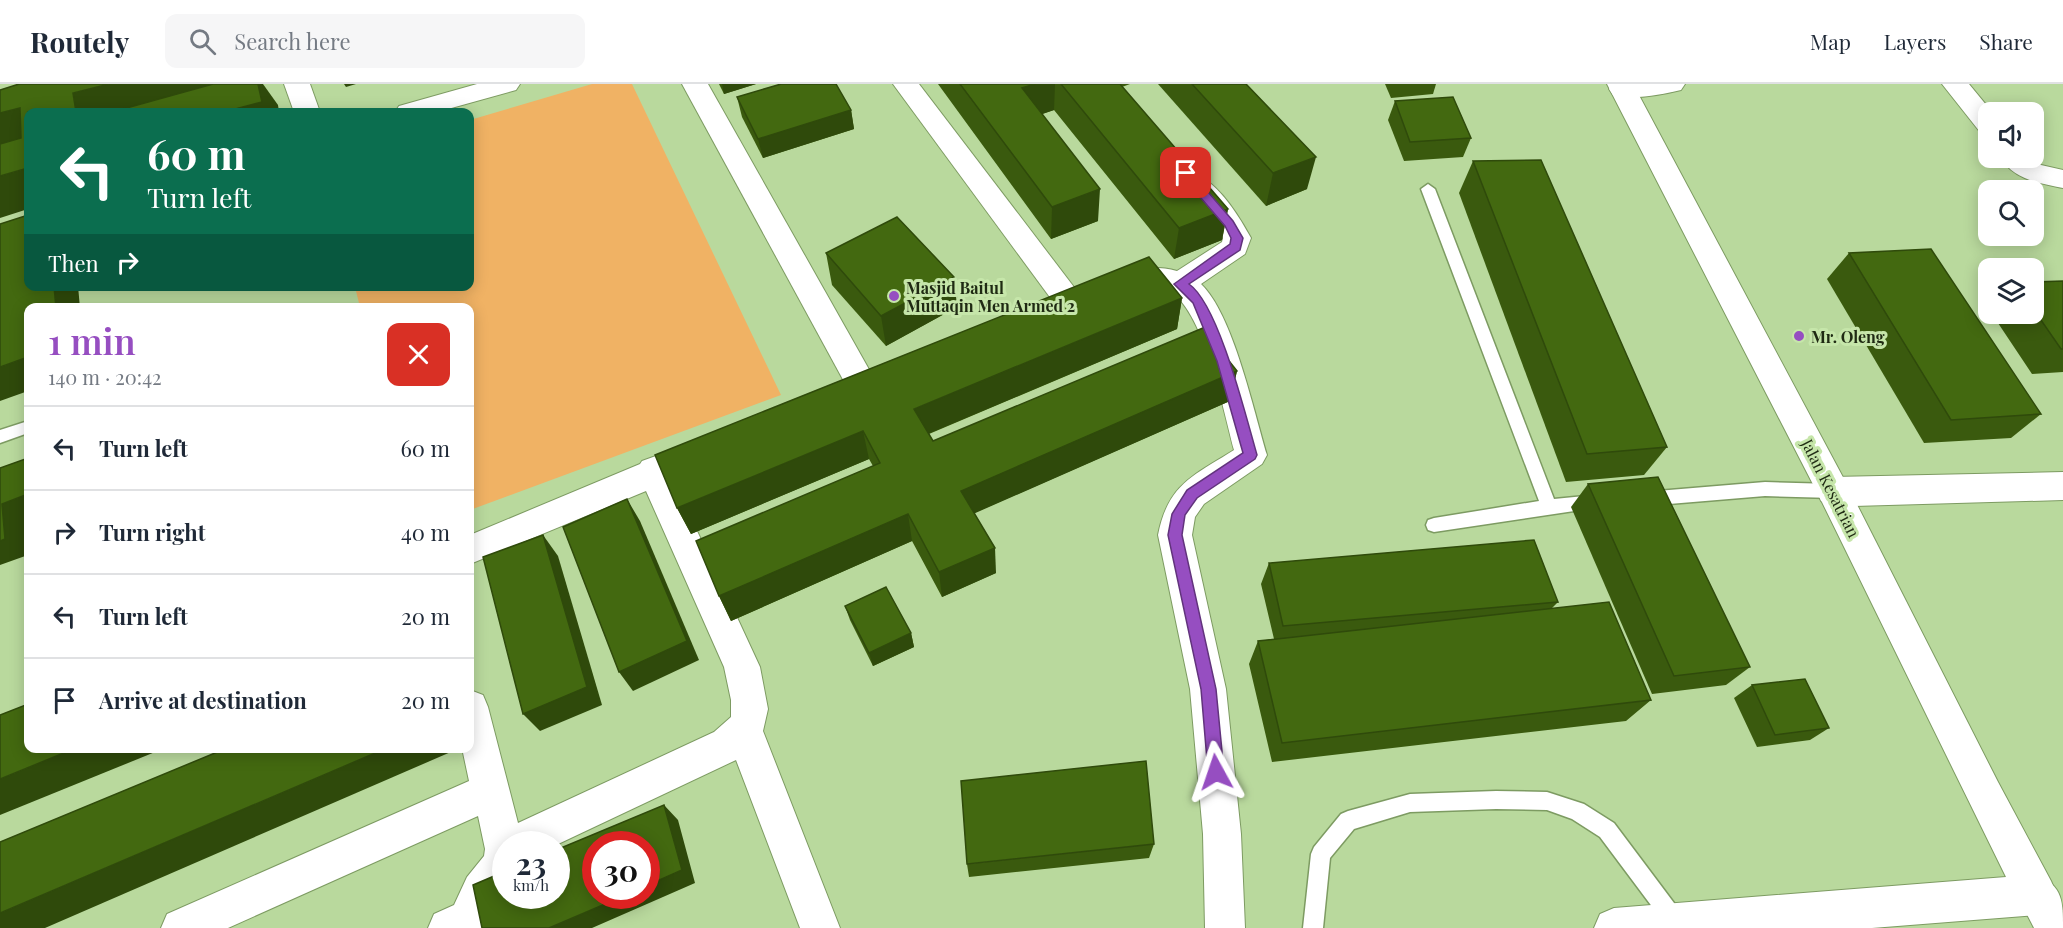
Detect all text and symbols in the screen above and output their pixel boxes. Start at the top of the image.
search box [165,14,585,68]
text: Routely [30,23,129,60]
icon: search [186,25,219,58]
text: Search here [234,26,351,56]
text: Map [1810,27,1851,55]
text: Layers [1884,27,1946,55]
text: Share [1979,27,2033,55]
map controls [1978,102,2044,324]
button: sound [1978,102,2044,168]
text: 60 m [147,125,245,181]
icon: left [48,132,126,210]
pin [1160,147,1211,198]
icon: arrive [1169,156,1202,189]
text: Turn left [147,179,251,215]
button: search [1978,180,2044,246]
icon: right [111,246,144,279]
text: Then [48,248,99,278]
button: layers [1978,258,2044,324]
place label: Masjid Baitul Muttaqin Men Armed 2 [906,277,1075,316]
marker: Masjid Baitul Muttaqin Men Armed 2 [887,289,901,303]
text: 1 min [48,316,136,364]
button: close [387,323,450,386]
place label: Mr. Oleng [1811,326,1885,347]
marker: Mr. Oleng [1792,329,1806,343]
text: 140 m · 20:42 [48,363,162,390]
icon: left [48,432,81,465]
text: Turn left [99,433,188,463]
text: 60 m [400,433,450,463]
street label: Jalan Kesatrian [1797,434,1865,541]
icon: right [48,516,81,549]
text: Turn right [99,517,205,547]
text: 40 m [401,517,450,547]
icon: left [48,600,81,633]
text: Turn left [99,601,188,631]
text: 20 m [401,601,450,631]
icon: arrive [48,684,81,717]
text: Arrive at destination [99,685,307,715]
text: 20 m [401,685,450,715]
position arrow [1184,740,1248,804]
speed limit sign: 30 [582,831,660,909]
text: 23 [516,843,546,883]
text: km/h [513,875,549,895]

